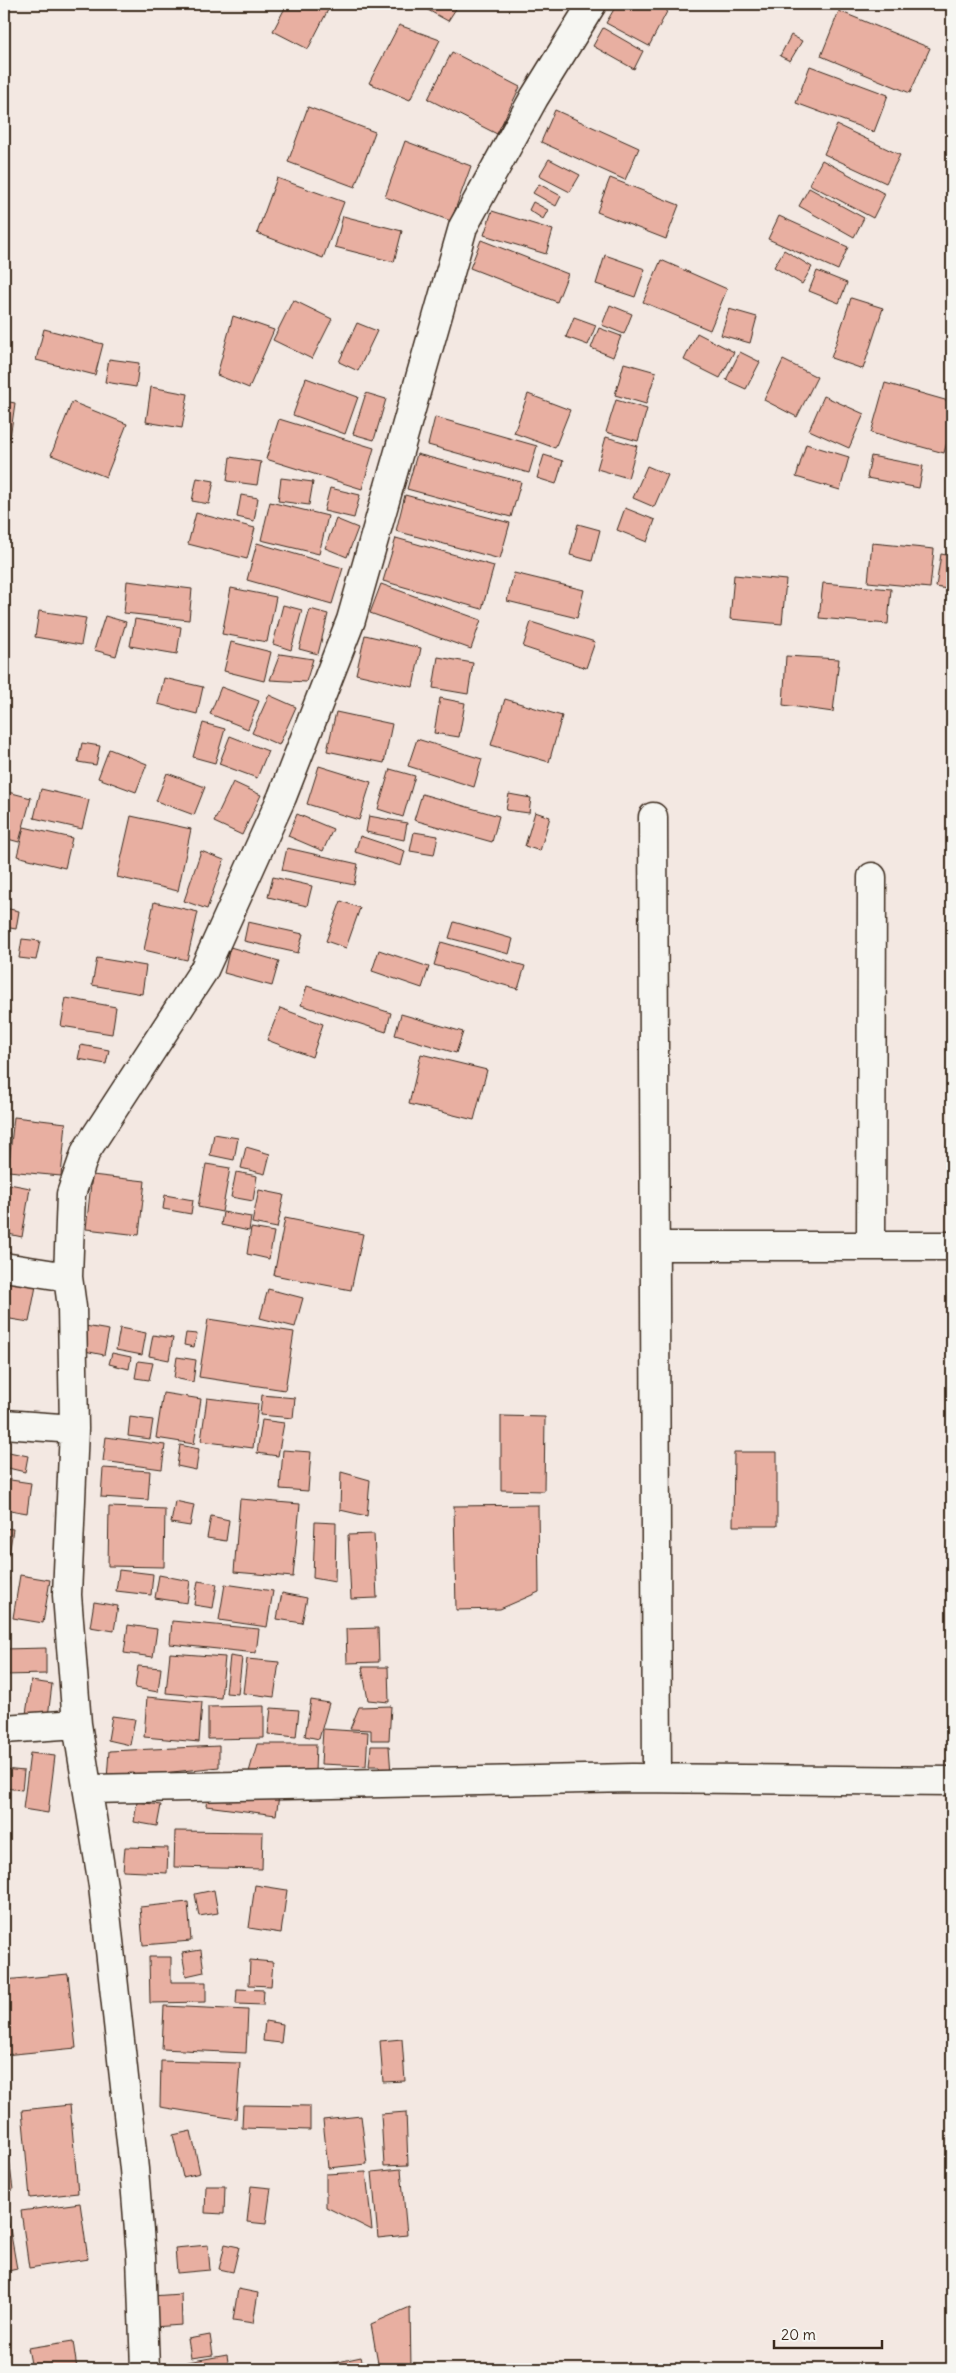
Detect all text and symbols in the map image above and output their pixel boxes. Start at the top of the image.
scale bar [774,2318,881,2350]
text: 20 m [781,2325,816,2344]

